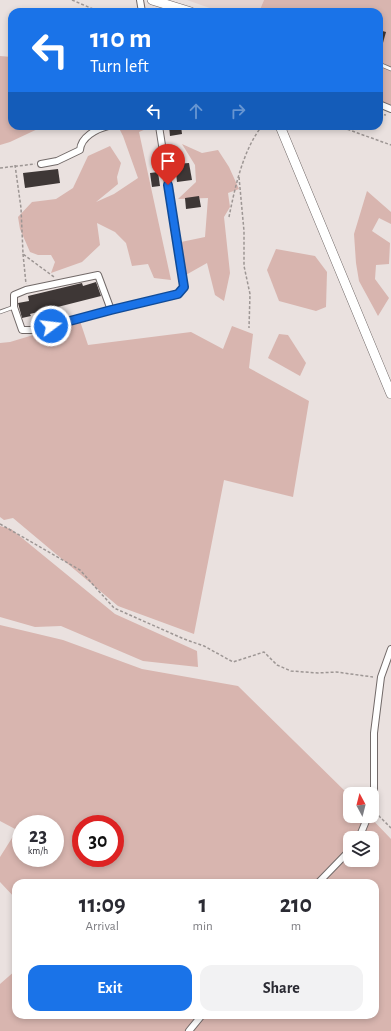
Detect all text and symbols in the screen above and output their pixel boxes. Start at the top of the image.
icon: left [24,24,76,76]
text: 110 m [90,25,152,53]
text: Turn left [90,58,149,76]
icon: left [143,100,165,122]
icon: ahead [185,100,207,122]
icon: right [227,100,249,122]
pin [151,144,185,185]
icon: arrive [157,150,179,172]
position arrow [30,305,72,347]
north arrow [343,787,379,823]
map controls [343,787,379,867]
speed limit sign: 30 [72,815,124,867]
text: 23 [29,826,47,846]
button: layers [343,831,379,867]
text: km/h [28,846,48,856]
text: 11:09 [79,893,126,917]
text: 1 [198,893,207,917]
text: 210 [280,893,312,917]
text: Arrival [86,920,119,933]
text: min [193,920,213,933]
text: m [291,920,301,933]
button: Exit [28,965,192,1011]
button: Share [200,965,363,1011]

